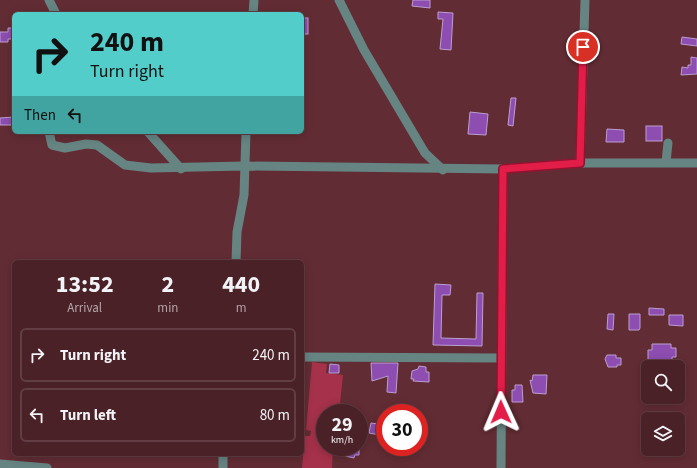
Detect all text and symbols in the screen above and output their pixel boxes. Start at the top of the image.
text: 240 m [90,22,164,62]
icon: right [24,28,76,80]
pin [566,30,600,64]
icon: arrive [572,36,594,58]
text: Turn right [90,59,164,84]
icon: left [64,104,86,126]
text: Then [24,105,56,126]
text: 13:52 [56,267,114,302]
text: 2 [162,267,174,302]
text: 440 [222,267,260,302]
text: Arrival [67,299,102,317]
text: min [157,299,178,317]
text: m [236,299,247,317]
icon: right [26,344,48,366]
text: Turn right [60,345,126,366]
text: 240 m [252,345,290,366]
map controls [641,360,685,456]
button: search [641,360,685,404]
position arrow [480,391,522,433]
icon: left [26,404,48,426]
speed limit sign: 30 [376,404,428,456]
text: Turn left [60,405,116,426]
text: 80 m [260,405,290,426]
text: 29 [331,411,353,439]
button: layers [641,412,685,456]
text: km/h [331,433,353,447]

